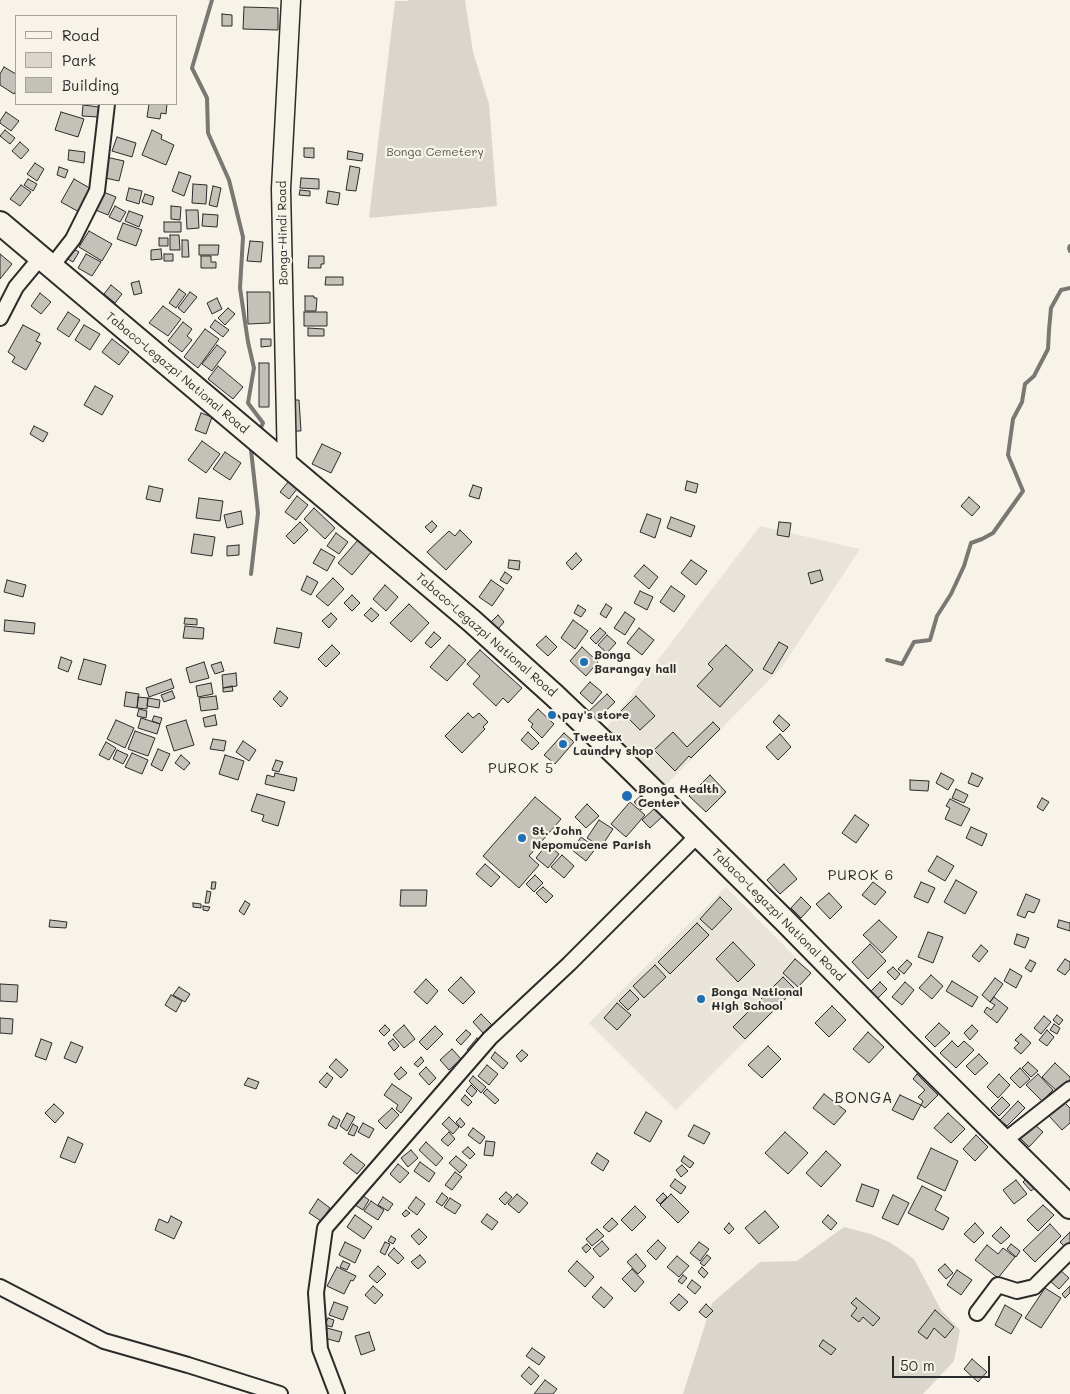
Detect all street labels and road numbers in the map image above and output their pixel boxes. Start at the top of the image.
street label: Bonga-Hindi Road [275,181,291,285]
street label: Tabaco-Legazpi National Road [103,309,251,437]
street label: Tabaco-Legazpi National Road [413,570,559,700]
street label: Tabaco-Legazpi National Road [709,846,847,984]

